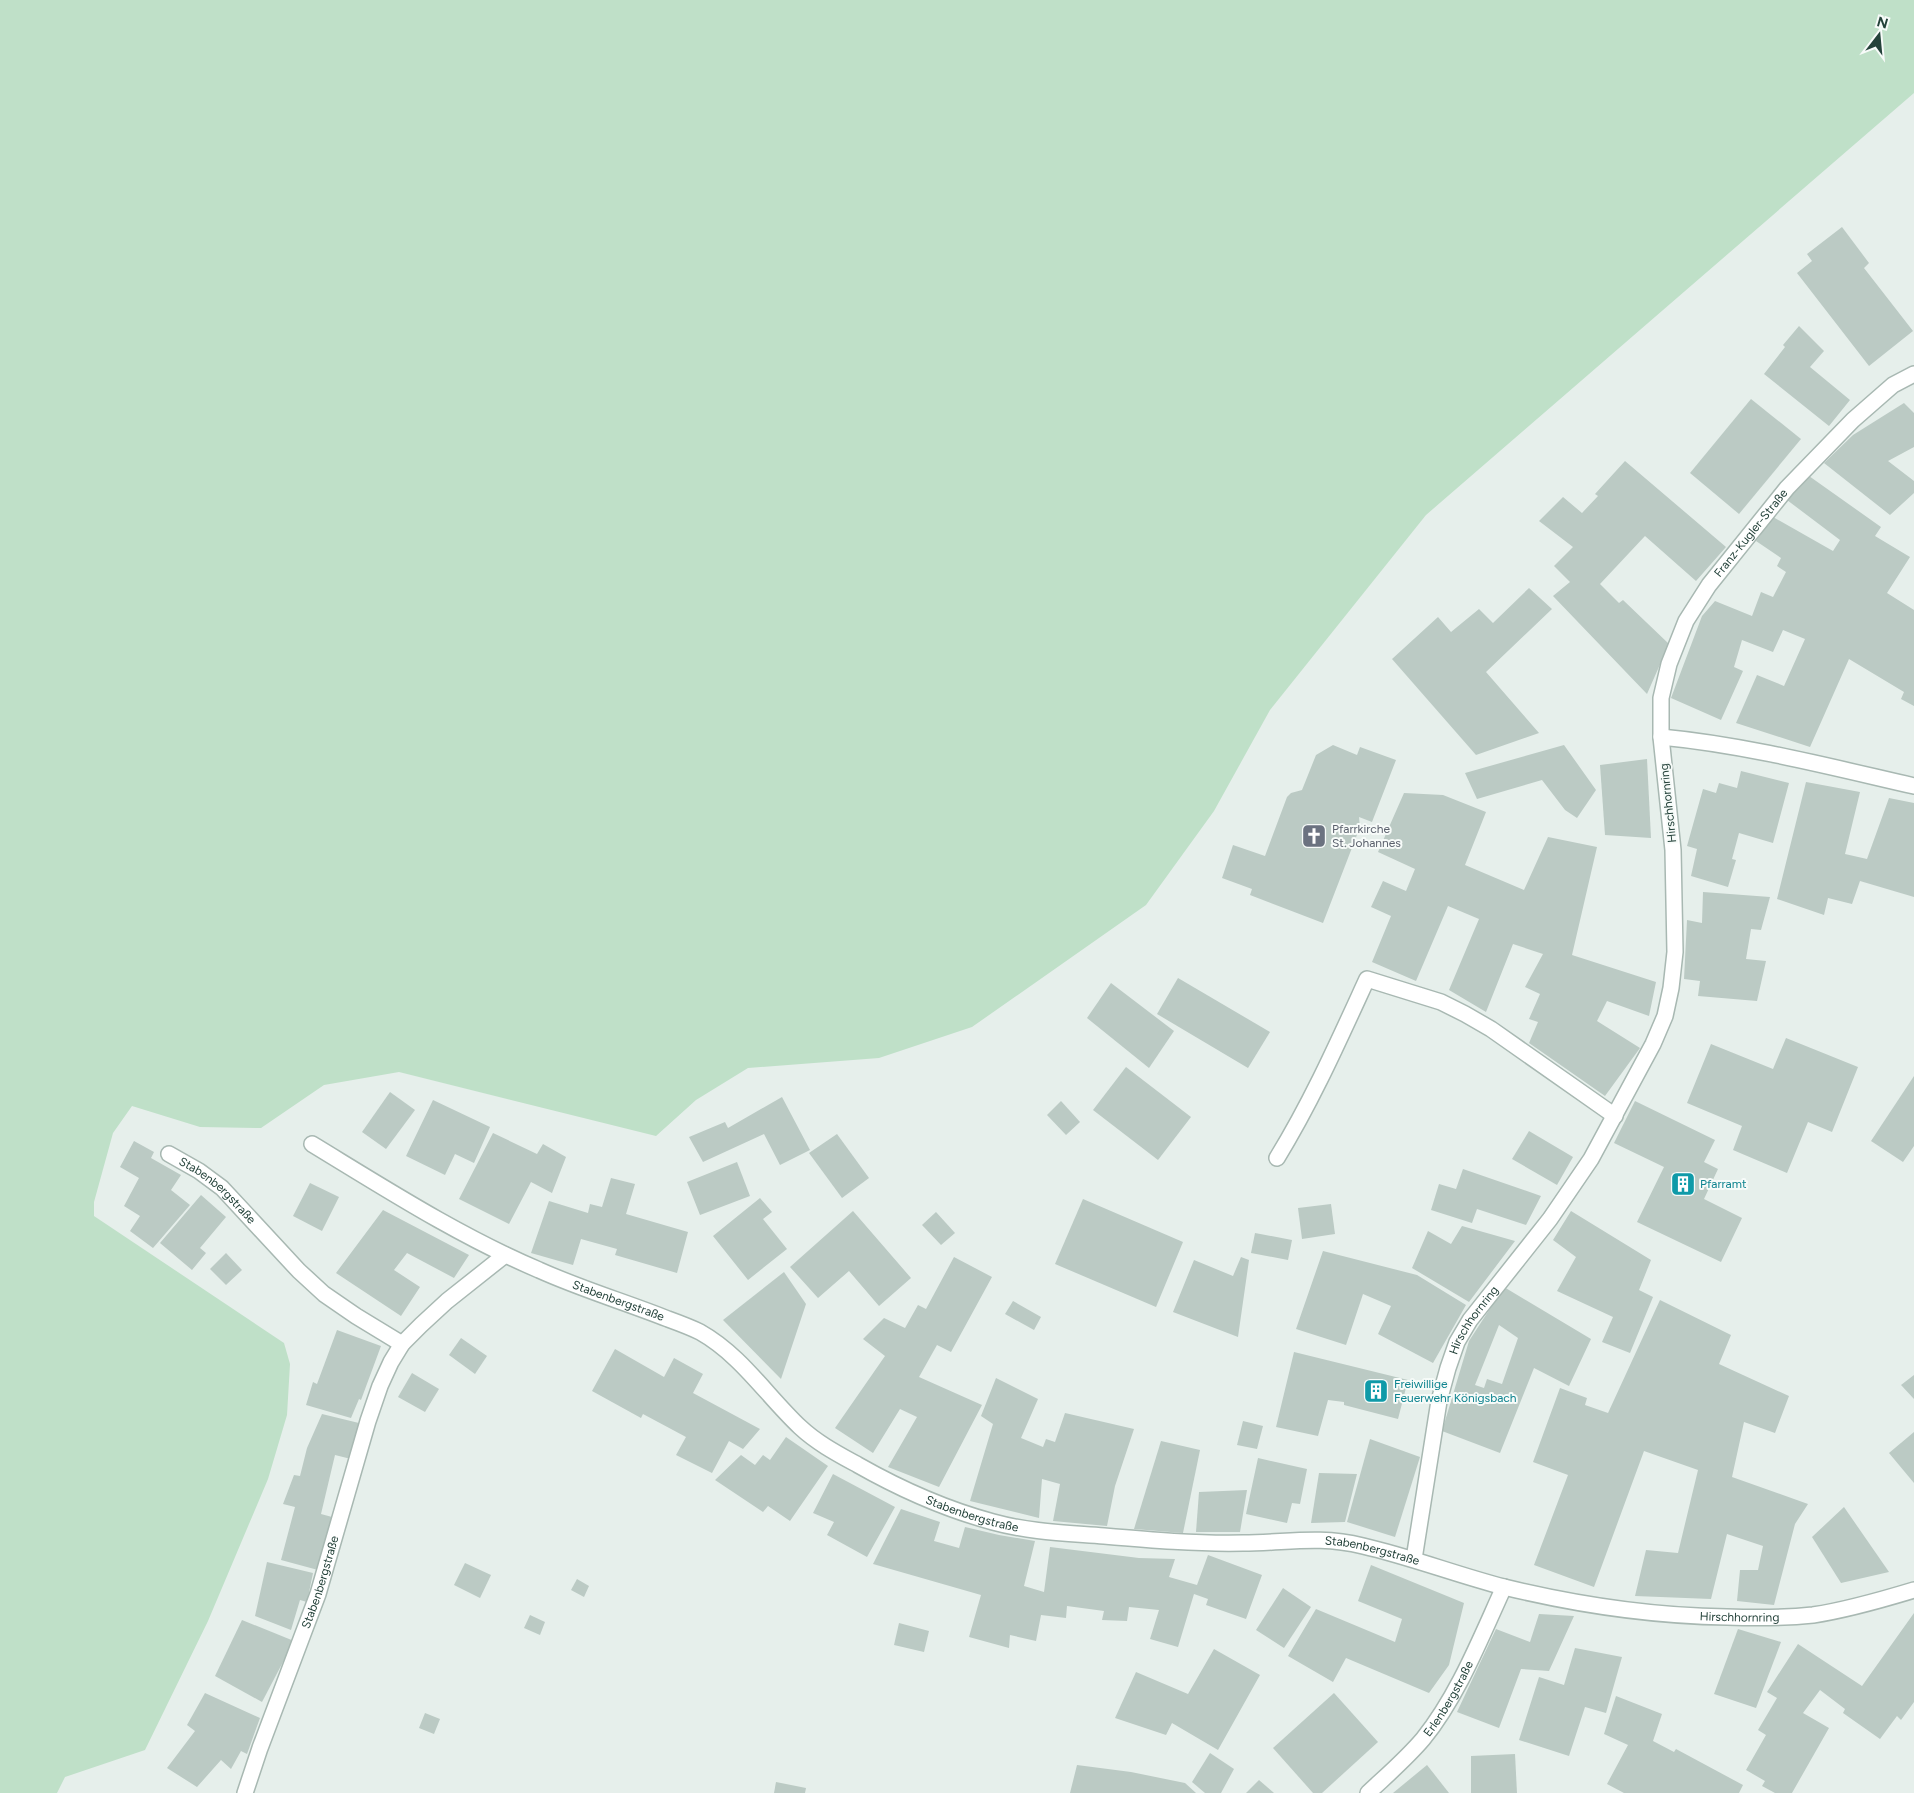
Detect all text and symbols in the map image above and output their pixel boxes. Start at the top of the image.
north arrow [1854,10,1904,60]
text: N [1875,13,1890,33]
street label: Franz-Kugler-Straße [1711,486,1791,580]
street label: Hirschhornring [1657,763,1679,843]
place label: Pfarrkirche St. Johannes [1332,822,1401,850]
church icon: Pfarrkirche St. Johannes [1301,823,1327,849]
street label: Stabenbergstraße [177,1154,259,1227]
building icon: Pfarramt [1670,1171,1696,1197]
place label: Pfarramt [1700,1177,1747,1191]
street label: Stabenbergstraße [570,1278,667,1324]
street label: Hirschhornring [1446,1283,1501,1356]
place label: Freiwillige Feuerwehr Königsbach [1394,1377,1517,1405]
building icon: Freiwillige Feuerwehr Königsbach [1363,1378,1389,1404]
street label: Stabenbergstraße [924,1492,1020,1535]
street label: Stabenbergstraße [1324,1533,1422,1568]
street label: Stabenbergstraße [299,1534,342,1630]
street label: Hirschhornring [1699,1609,1780,1625]
street label: Erlenbergstraße [1421,1658,1476,1739]

